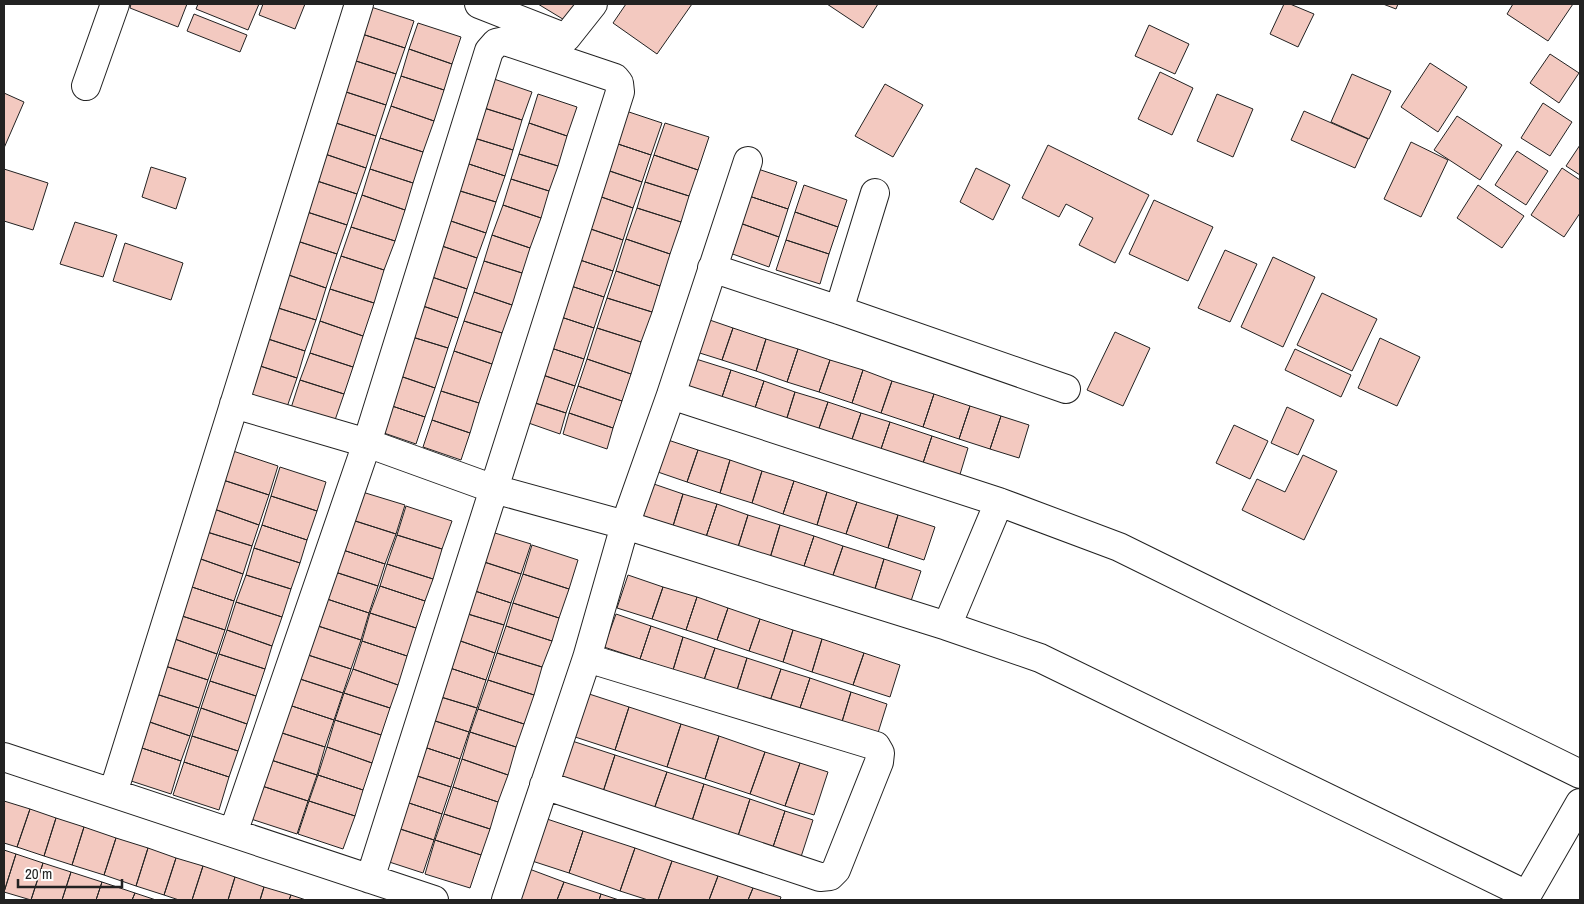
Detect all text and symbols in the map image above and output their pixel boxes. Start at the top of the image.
scale bar [18,856,121,888]
text: 20 m [25,863,52,884]

